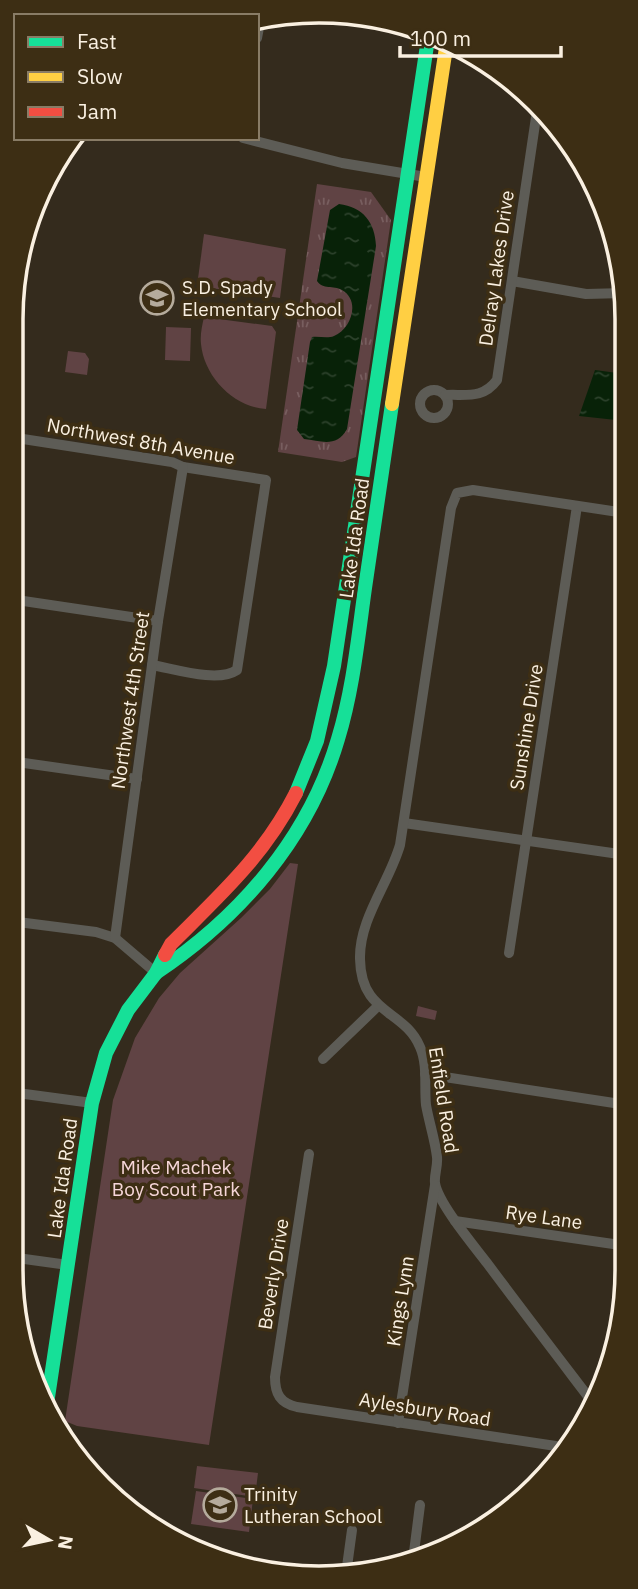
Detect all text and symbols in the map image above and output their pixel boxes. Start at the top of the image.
legend [14,14,259,140]
scale bar [400,14,561,58]
text: 100 m [410,24,471,52]
text: Fast [77,27,117,55]
text: Slow [77,62,123,90]
text: Jam [77,97,117,125]
street label: Delray Lakes Drive [473,189,519,347]
place label: S.D. Spady Elementary School [182,275,342,321]
school or university icon: S.D. Spady Elementary School [138,279,176,317]
street label: Northwest 8th Avenue [45,413,237,469]
street label: Lake Ida Road [334,476,374,600]
street label: Northwest 4th Street [106,610,154,790]
street label: Sunshine Drive [504,662,548,792]
street label: Enfield Road [424,1045,464,1155]
street label: Lake Ida Road [42,1116,82,1240]
park label: Mike Machek Boy Scout Park [112,1155,240,1201]
street label: Rye Lane [504,1200,584,1234]
street label: Beverly Drive [252,1217,294,1331]
street label: Kings Lynn [381,1254,419,1348]
street label: Aylesbury Road [358,1387,492,1431]
place label: Trinity Lutheran School [244,1482,382,1528]
school or university icon: Trinity Lutheran School [201,1486,239,1524]
north arrow [14,1505,84,1575]
text: N [53,1534,79,1551]

